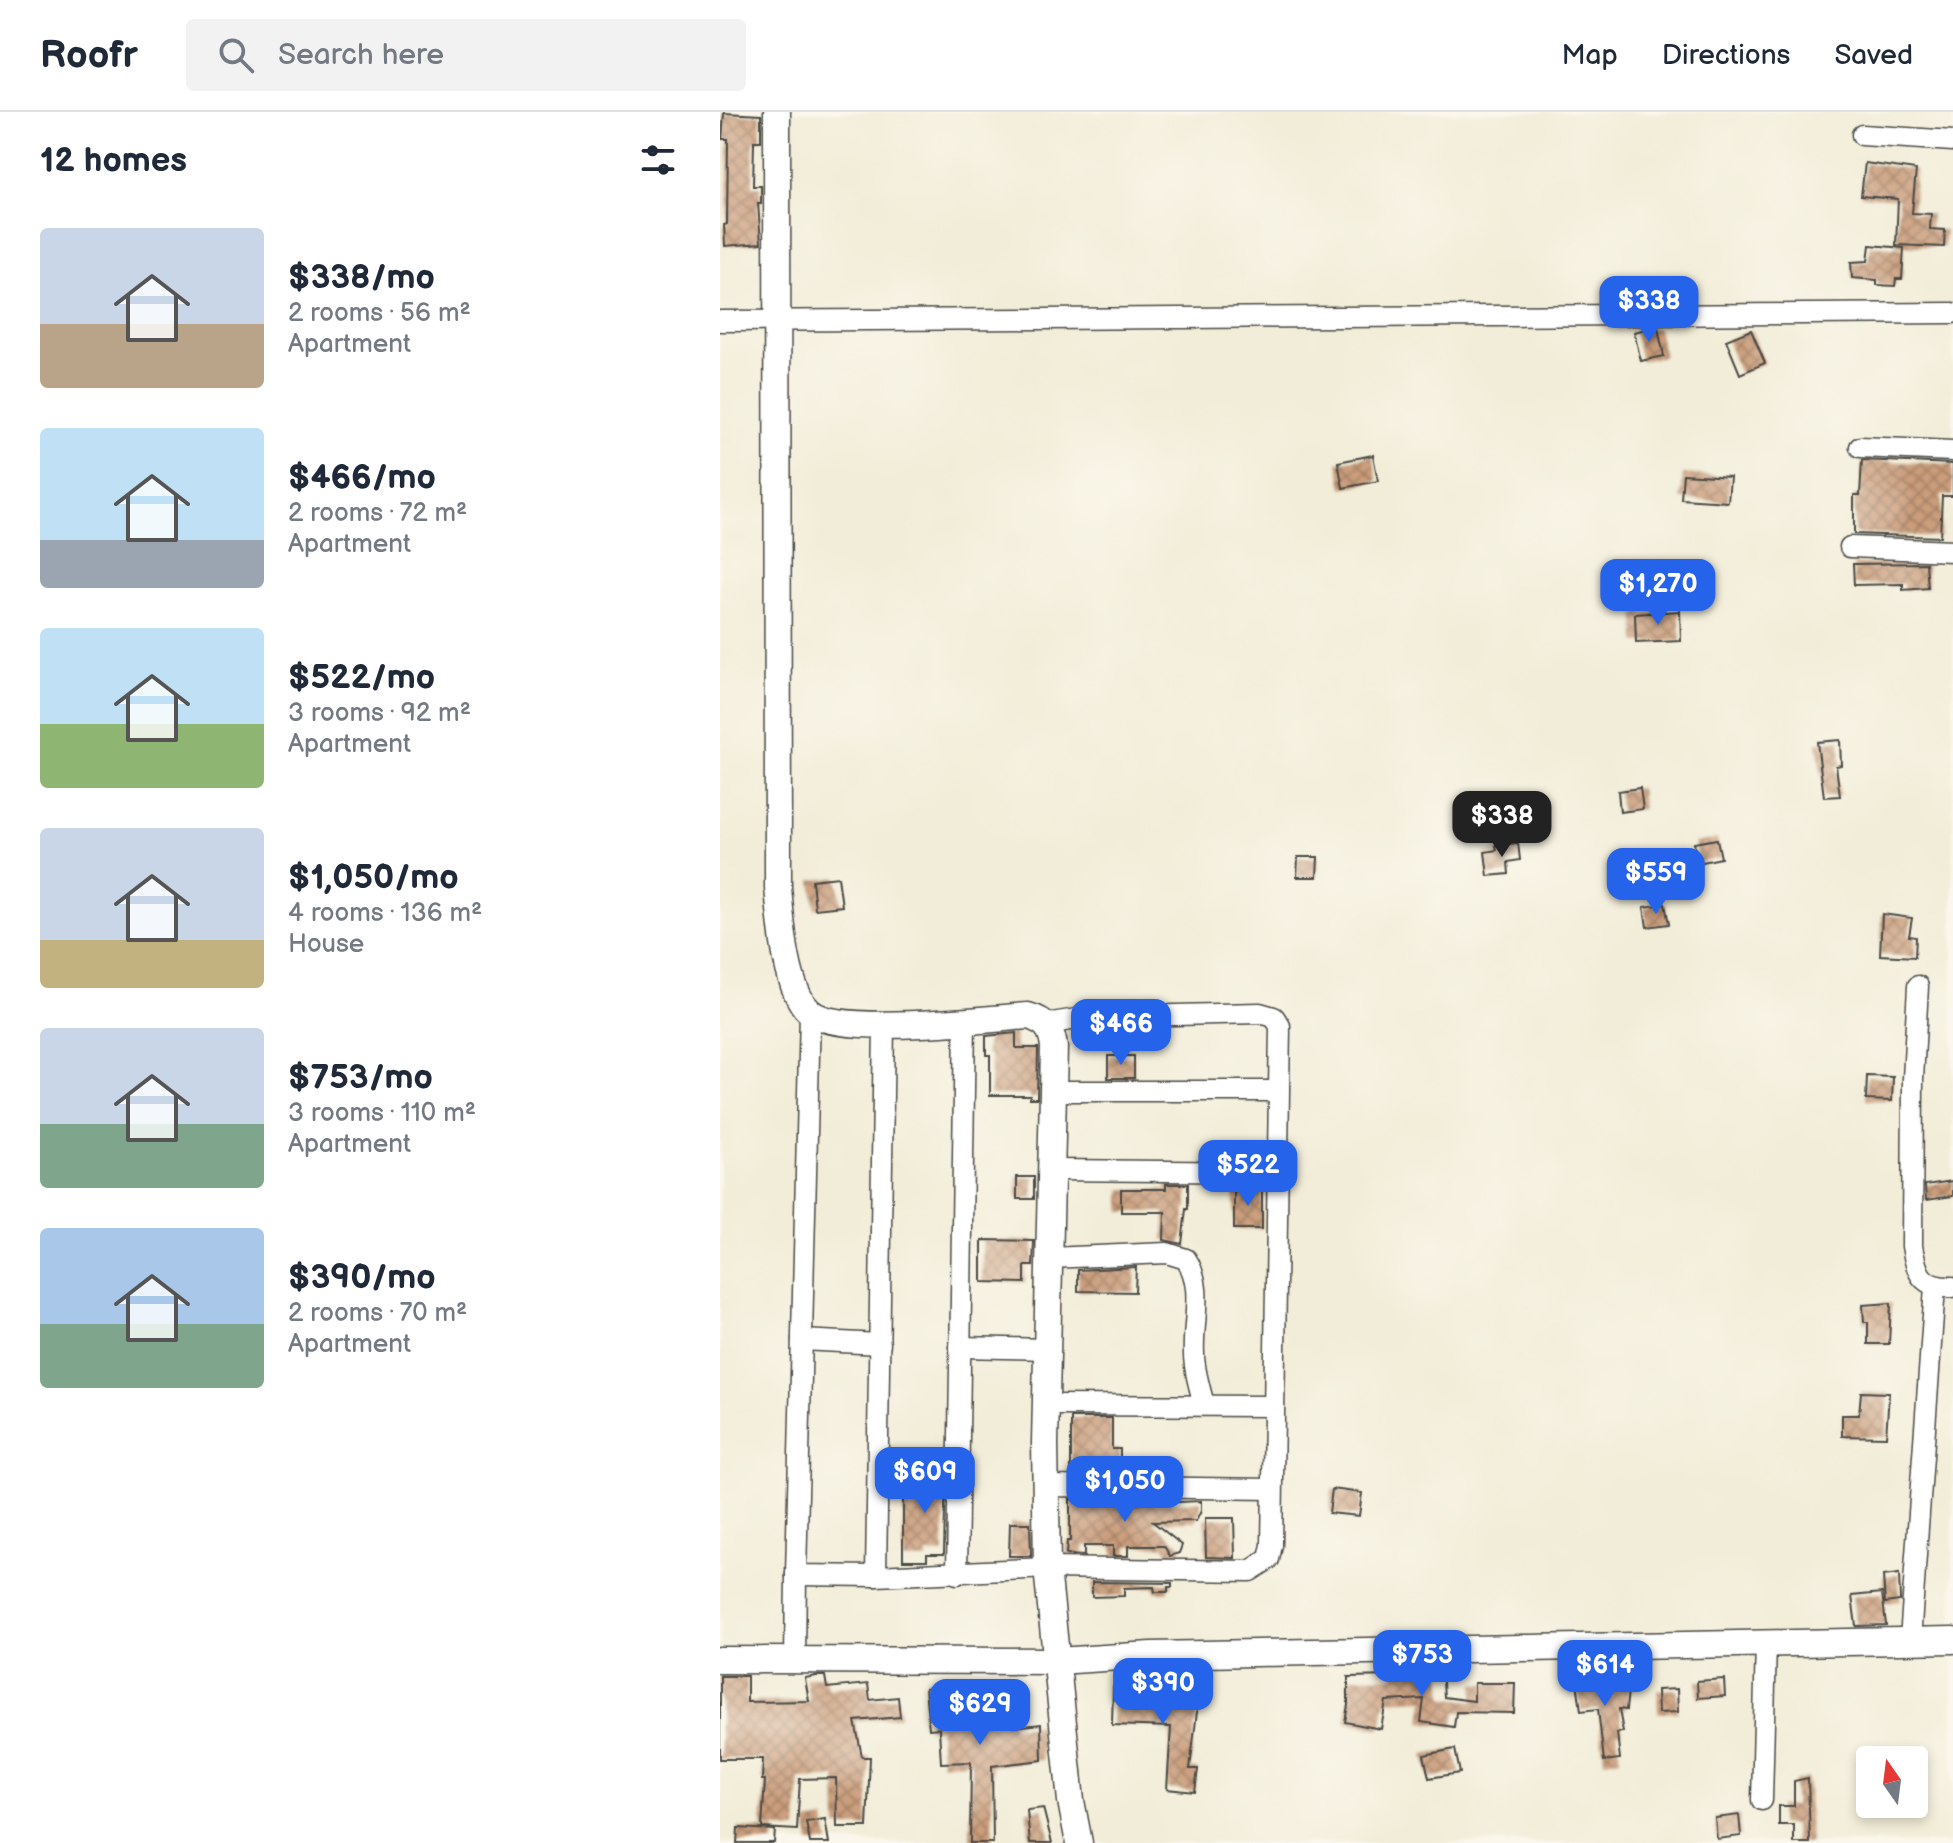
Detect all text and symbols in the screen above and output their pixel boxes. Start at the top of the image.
search box [186,19,746,91]
text: Roofr [40,33,138,78]
icon: search [214,33,258,77]
text: Search here [278,37,444,73]
text: Map [1561,39,1618,72]
text: Directions [1662,39,1790,72]
text: Saved [1834,39,1913,72]
icon: filters [636,138,680,182]
text: 12 homes [40,140,187,181]
text: $338/mo [288,257,435,298]
icon: home [104,260,200,356]
pin: $338 [1602,276,1696,344]
text: $338 [1617,286,1681,317]
text: 2 rooms · 56 m² [288,298,471,329]
text: Apartment [288,329,411,360]
text: $466/mo [288,457,436,498]
icon: home [104,460,200,556]
text: 2 rooms · 72 m² [288,498,467,529]
text: Apartment [288,529,411,560]
pin: $1,270 [1593,559,1723,627]
text: $1,270 [1618,569,1698,600]
text: $522/mo [288,657,435,698]
icon: home [104,660,200,756]
text: 3 rooms · 92 m² [288,698,471,729]
text: Apartment [288,729,411,760]
pin: $338 [1455,791,1549,859]
text: $338 [1470,801,1534,832]
pin: $559 [1609,848,1703,916]
text: $1,050/mo [288,857,459,898]
text: $559 [1625,858,1687,889]
icon: home [104,860,200,956]
text: 4 rooms · 136 m² [288,898,482,929]
text: House [288,929,364,960]
pin: $466 [1074,999,1168,1067]
text: $466 [1089,1009,1153,1040]
text: $753/mo [288,1057,433,1098]
icon: home [104,1060,200,1156]
text: 3 rooms · 110 m² [288,1098,476,1129]
text: Apartment [288,1129,411,1160]
pin: $522 [1201,1140,1295,1208]
text: $522 [1216,1150,1280,1181]
text: $390/mo [288,1257,436,1298]
icon: home [104,1260,200,1356]
text: 2 rooms · 70 m² [288,1298,467,1329]
text: Apartment [288,1329,411,1360]
pin: $609 [878,1447,972,1515]
pin: $1,050 [1060,1456,1190,1524]
text: $609 [893,1457,957,1488]
text: $1,050 [1084,1466,1166,1497]
pin: $753 [1375,1630,1469,1698]
text: $753 [1391,1640,1453,1671]
pin: $614 [1558,1640,1652,1708]
text: $614 [1575,1650,1635,1681]
pin: $390 [1116,1658,1210,1726]
text: $390 [1131,1668,1195,1699]
pin: $629 [933,1679,1027,1747]
text: $629 [948,1689,1012,1720]
north arrow [1856,1746,1928,1818]
map controls [1856,1746,1928,1818]

